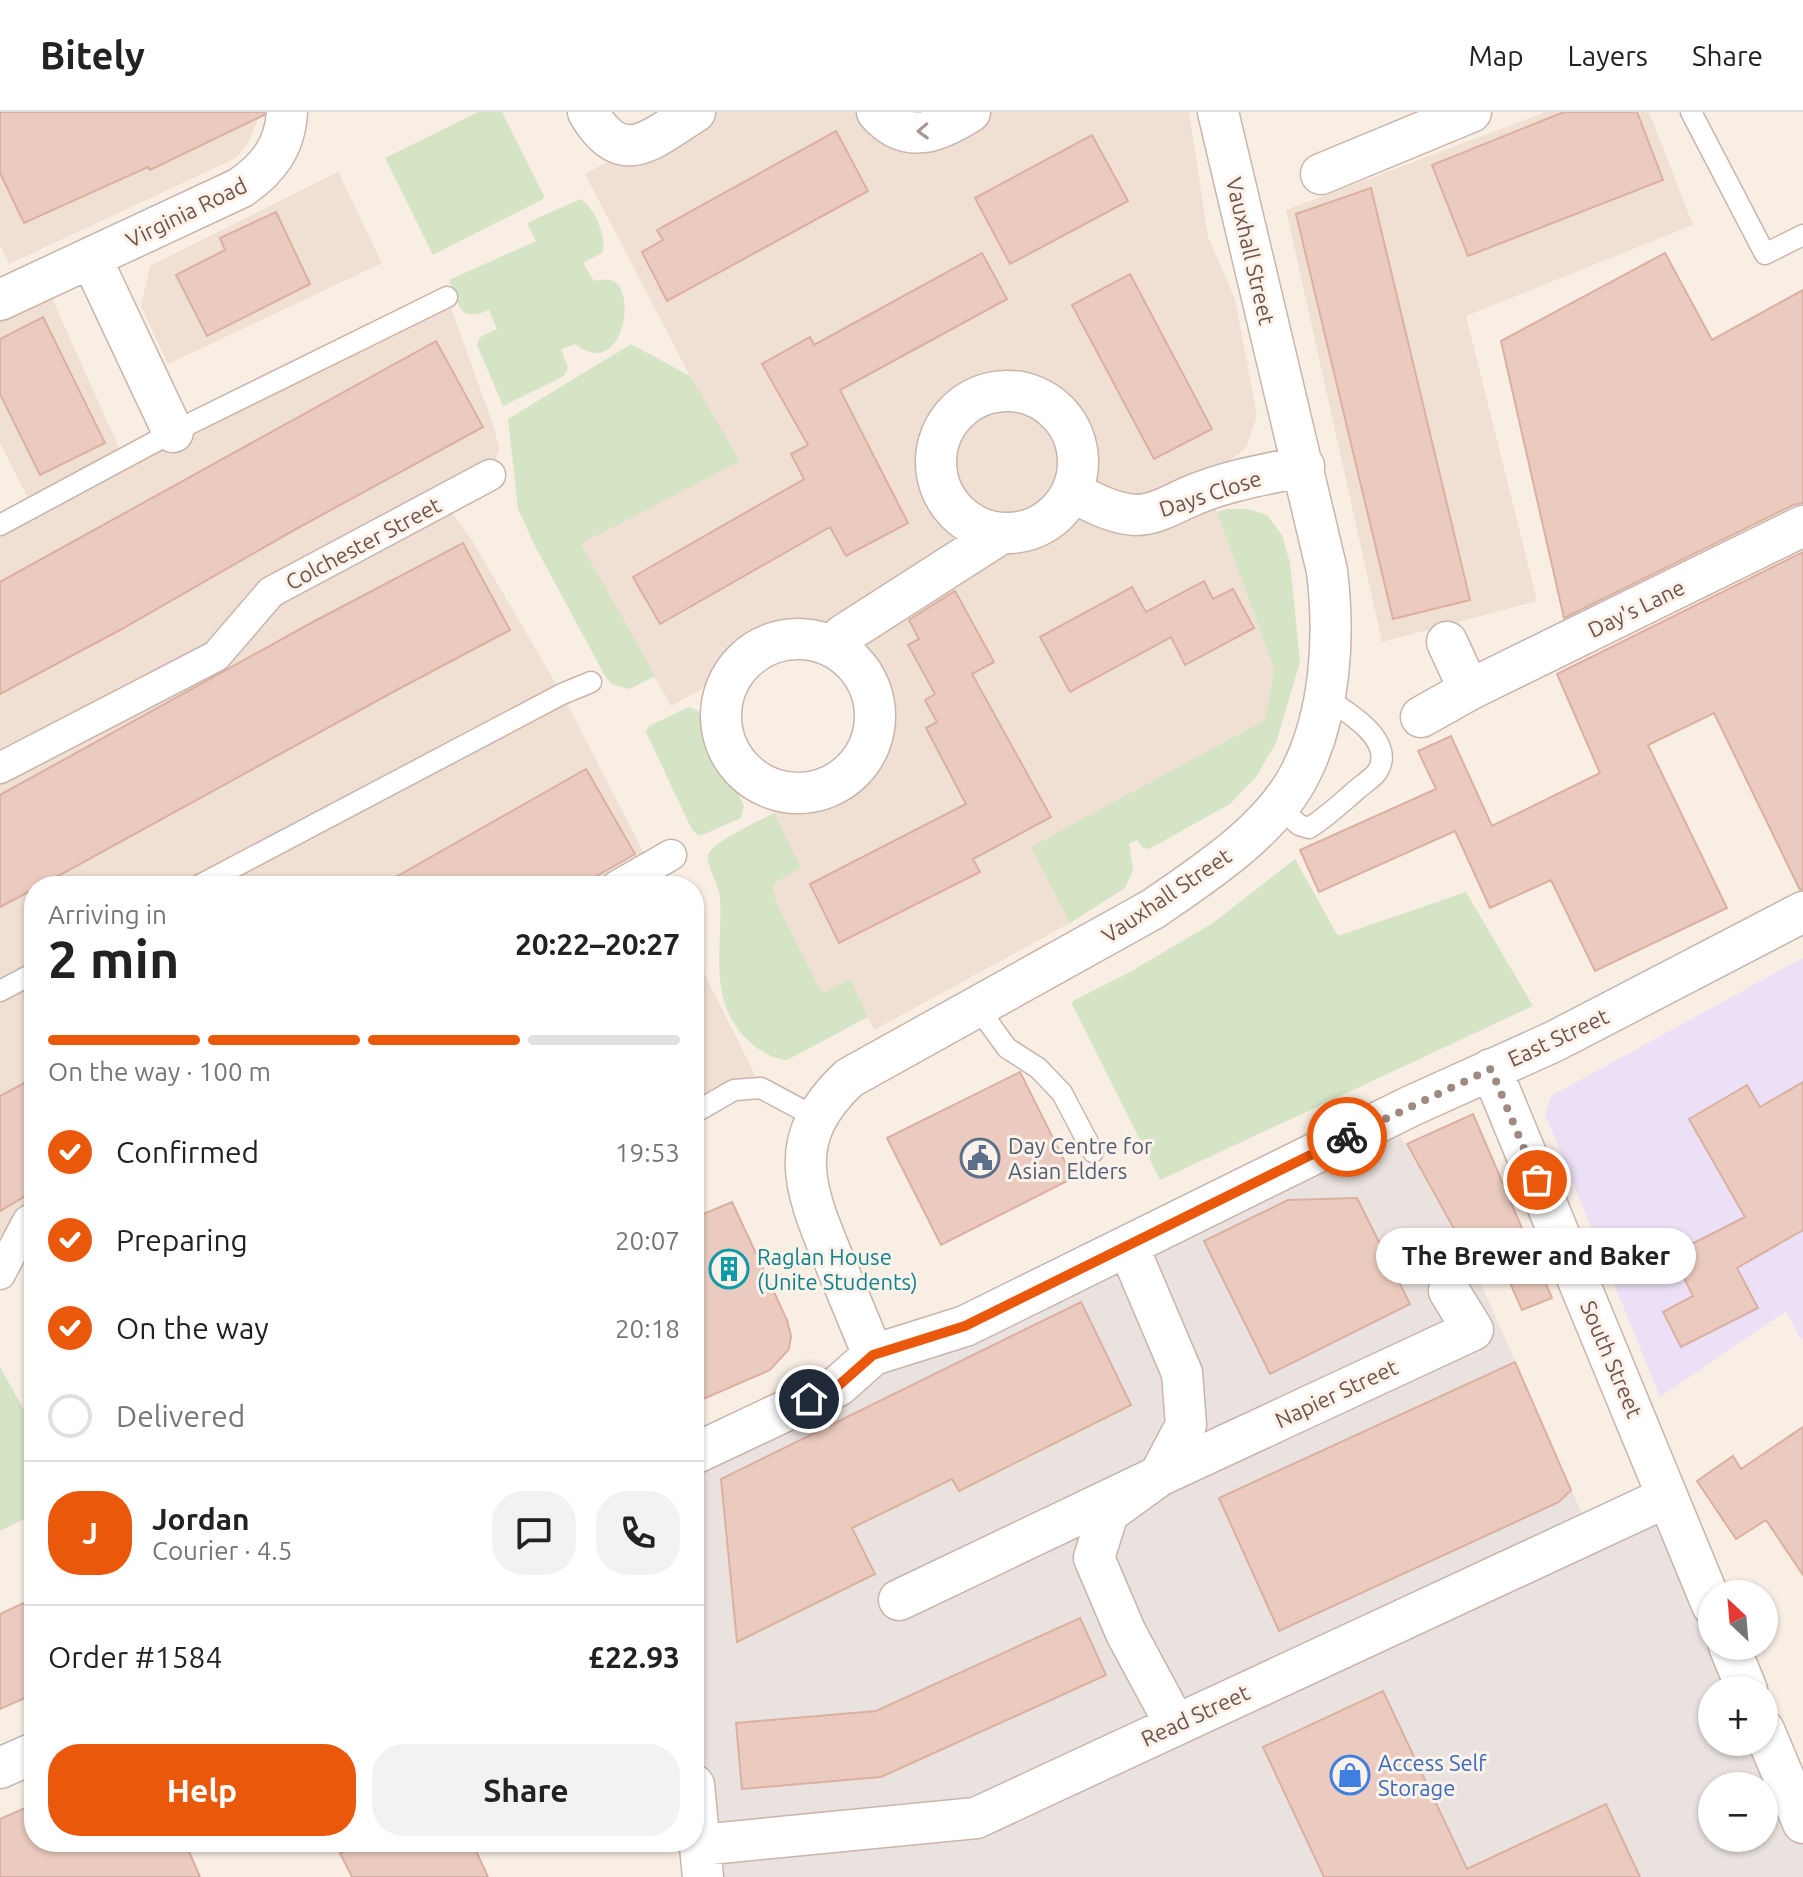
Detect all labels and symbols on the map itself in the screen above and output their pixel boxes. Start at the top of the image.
one-way arrow [916,122,929,139]
street label: Virginia Road [122,172,250,252]
street label: Vauxhall Street [1222,175,1280,327]
street label: Days Close [1156,465,1264,521]
street label: Colchester Street [281,491,445,594]
street label: Day's Lane [1584,574,1688,642]
street label: Vauxhall Street [1097,842,1236,947]
street label: East Street [1504,1003,1613,1071]
courier [1307,1097,1387,1177]
place label: Day Centre for Asian Elders [1008,1133,1153,1183]
public building icon: Day Centre for Asian Elders [959,1137,1001,1179]
pin [1503,1146,1571,1214]
callout: The Brewer and Baker [1377,1228,1697,1284]
place label: Raglan House (Unite Students) [757,1244,918,1295]
building icon: Raglan House (Unite Students) [708,1248,750,1290]
street label: South Street [1576,1297,1648,1422]
street label: Napier Street [1271,1354,1401,1432]
pin [775,1365,843,1433]
north arrow [1698,1580,1778,1660]
street label: Read Street [1137,1679,1253,1751]
place label: Access Self Storage [1378,1750,1487,1800]
shop icon: Access Self Storage [1329,1754,1371,1796]

